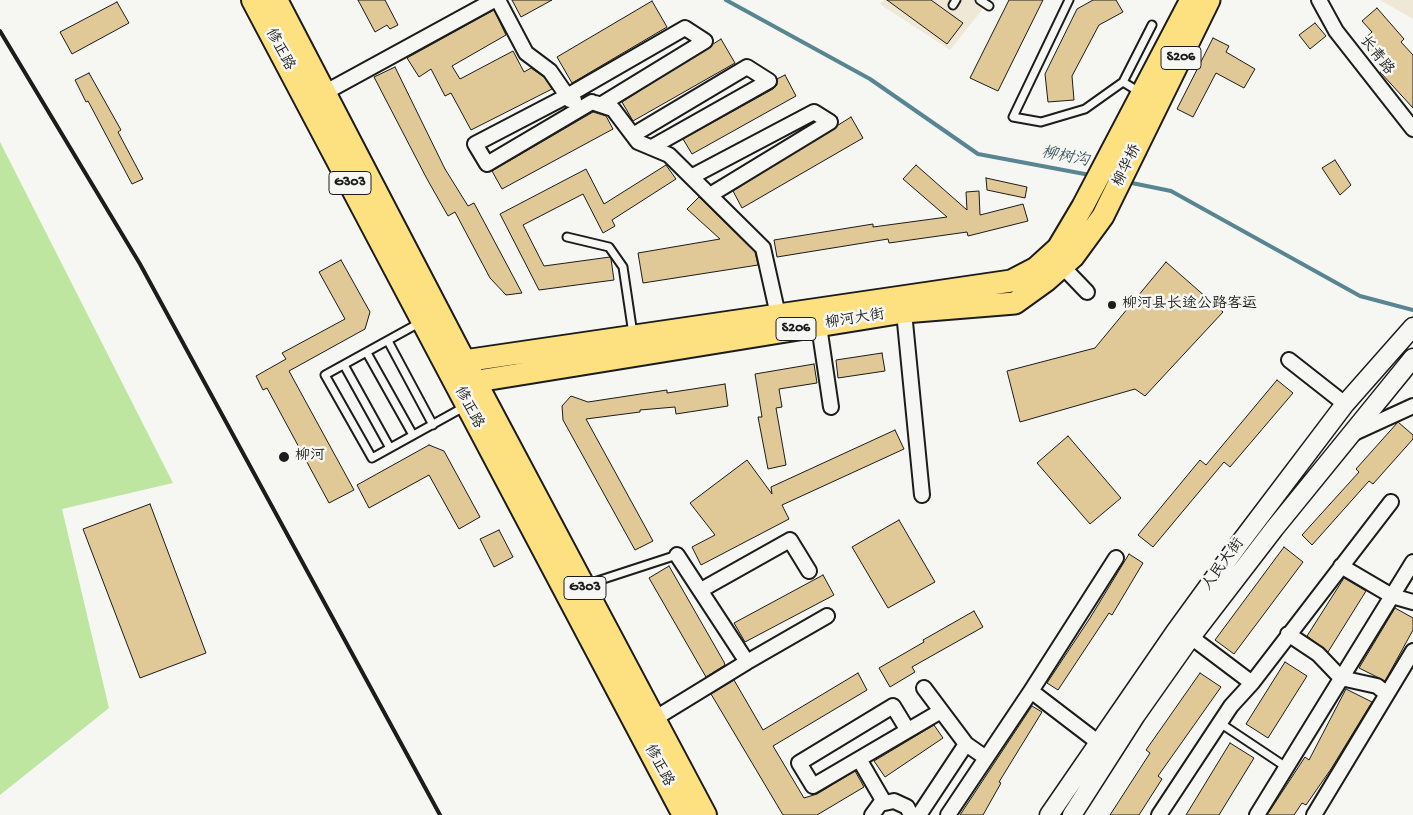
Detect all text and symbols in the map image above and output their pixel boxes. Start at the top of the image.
street label: 修正路 [260,26,298,74]
street label: 长青路 [1355,33,1397,79]
road number: S206 [1161,46,1201,70]
street label: 柳华桥 [1110,142,1146,190]
water label: 柳树沟 [1040,144,1090,172]
road number: G303 [329,172,371,194]
place label: 柳河县长途公路客运 [1122,296,1257,314]
marker: 柳河县长途公路客运 [1106,299,1118,311]
street label: 柳河大街 [824,306,886,334]
road number: S206 [776,318,816,340]
street label: 修正路 [449,384,487,432]
place label: 柳河 [295,448,325,466]
marker: 柳河 [277,450,291,464]
street label: 人民大街 [1199,535,1249,595]
road number: G303 [564,576,606,600]
street label: 修正路 [639,742,677,790]

